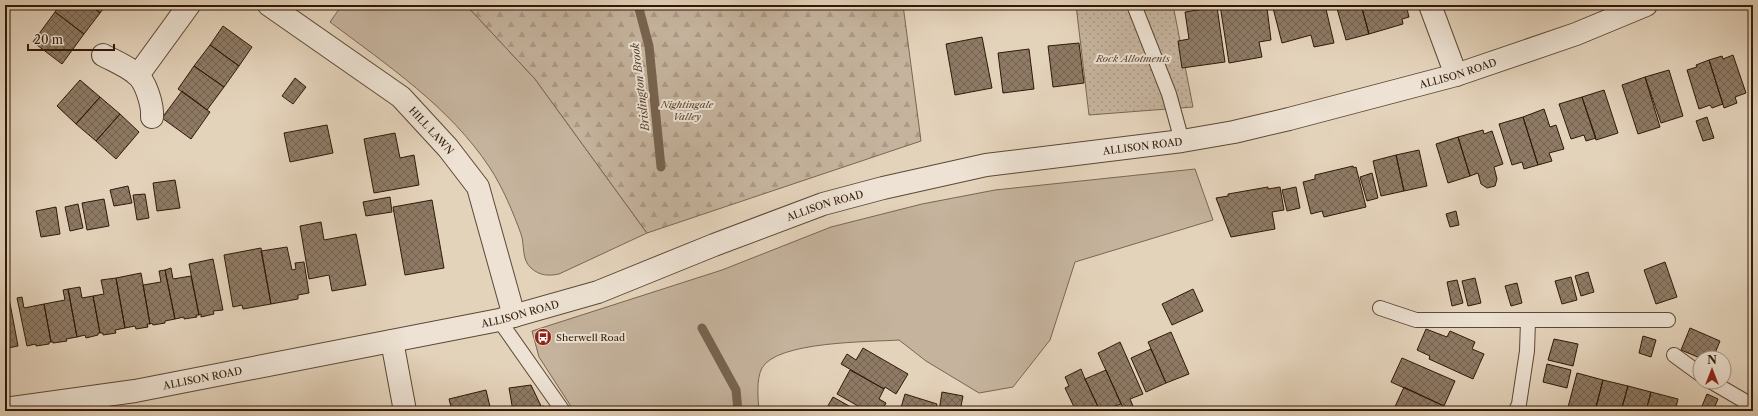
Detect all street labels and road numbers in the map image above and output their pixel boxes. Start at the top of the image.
street label: ALLISON ROAD [1417,56,1498,92]
street label: HILL LAWN [406,104,456,157]
street label: ALLISON ROAD [1101,135,1183,158]
street label: ALLISON ROAD [784,188,865,225]
street label: ALLISON ROAD [479,297,561,331]
street label: ALLISON ROAD [161,364,243,393]

